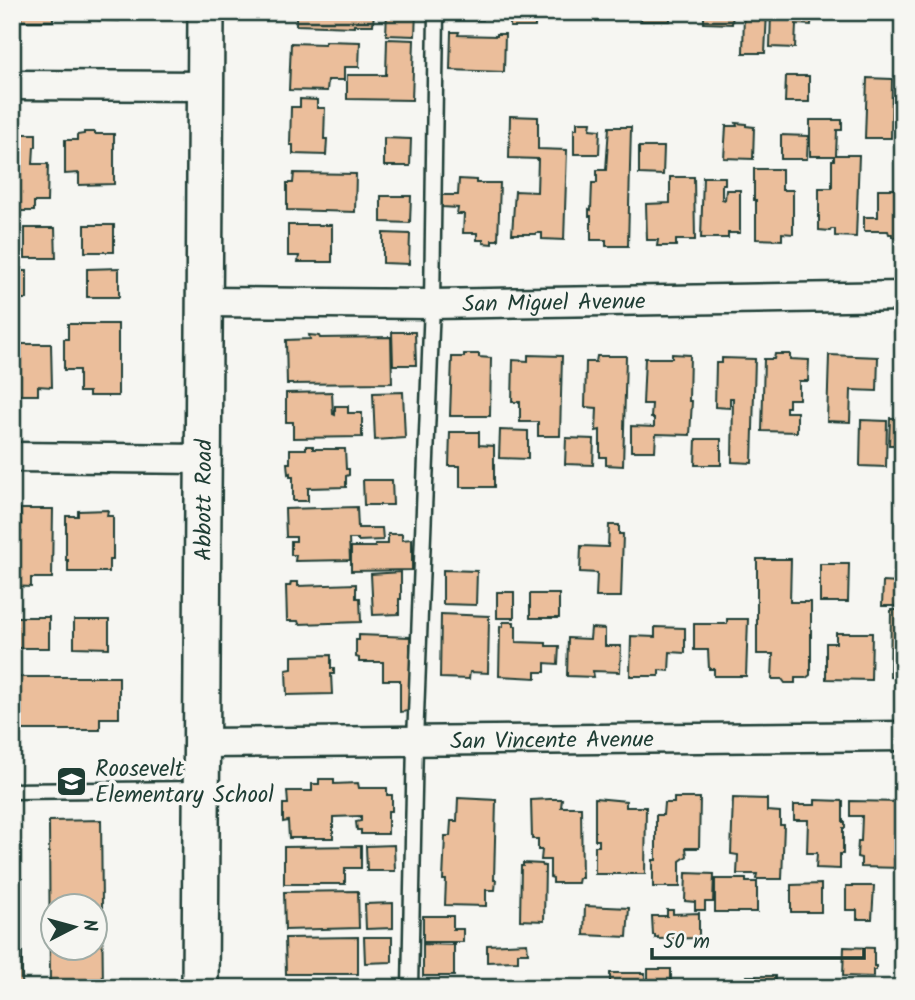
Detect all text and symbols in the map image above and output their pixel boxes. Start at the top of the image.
street label: San Miguel Avenue [462,284,646,323]
street label: Abbott Road [187,439,223,561]
street label: San Vincente Avenue [450,722,654,761]
place label: Roosevelt Elementary School [95,752,274,814]
school or university icon: Roosevelt Elementary School [55,764,89,798]
north arrow [38,892,108,962]
scale bar [652,916,864,960]
text: N [73,918,104,933]
text: 50 m [663,926,710,959]

